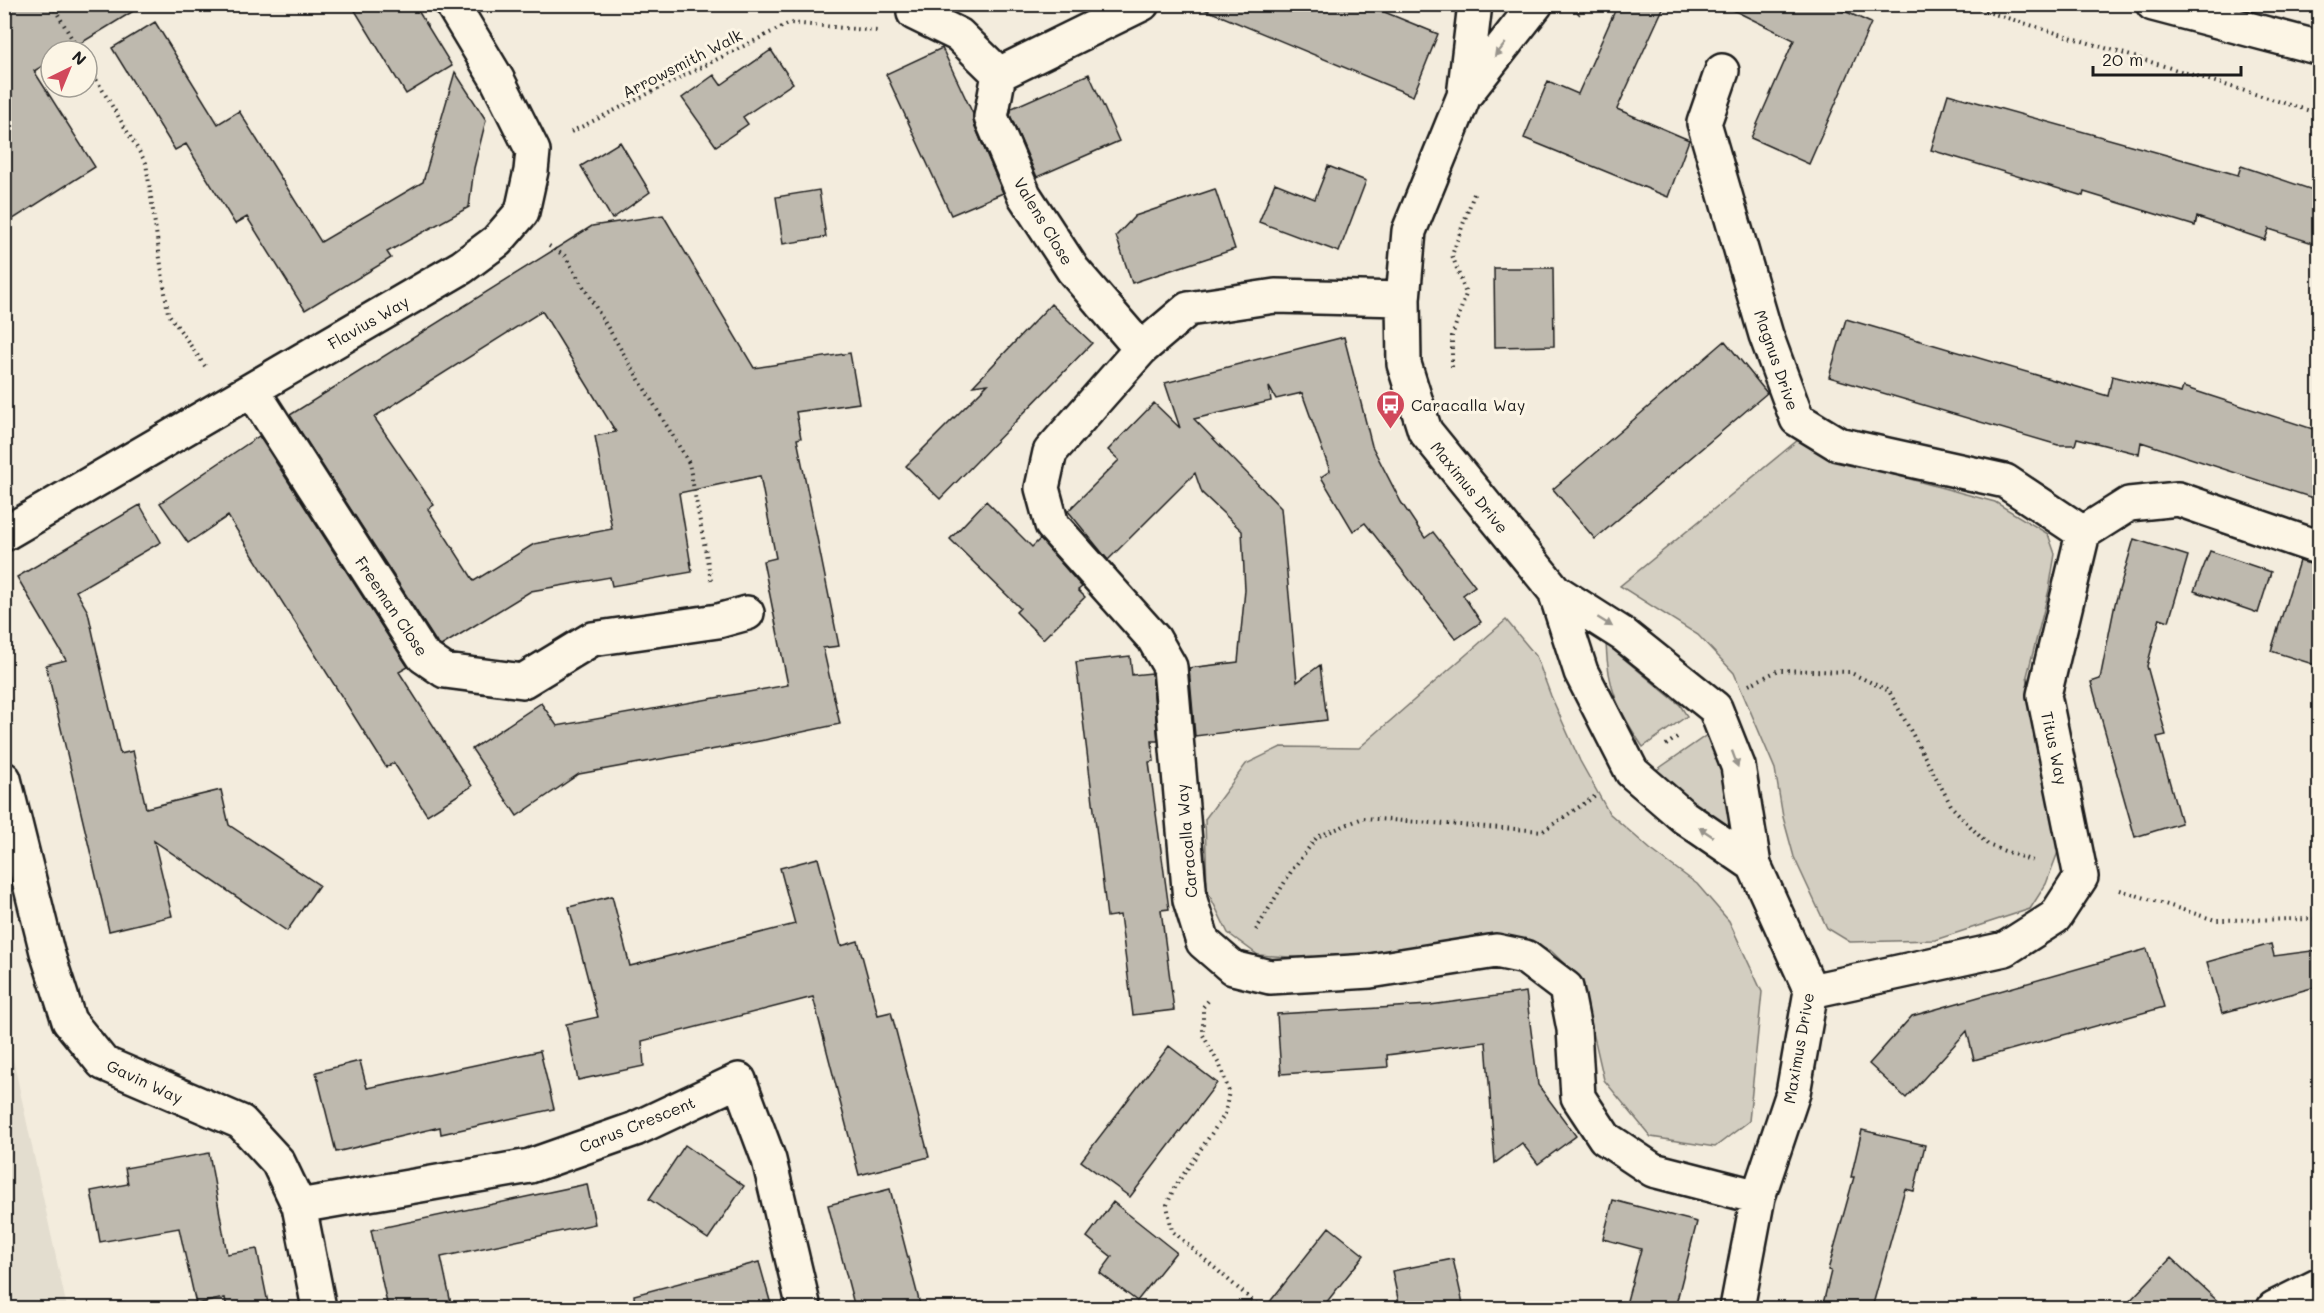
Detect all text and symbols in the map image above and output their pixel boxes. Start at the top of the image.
street label: Arrowsmith Walk [618,24,746,102]
north arrow [39,39,99,99]
scale bar [2093,39,2242,77]
one-way arrow [1494,42,1507,58]
text: N [68,46,91,69]
text: 20 m [2102,47,2143,71]
street label: Valens Close [1010,173,1078,269]
street label: Flavius Way [324,290,412,354]
street label: Magnus Drive [1750,307,1804,413]
bus stop icon: Caracalla Way [1374,388,1406,430]
place label: Caracalla Way [1411,394,1525,415]
street label: Maximus Drive [1426,437,1514,537]
street label: Freeman Close [351,552,433,660]
one-way arrow [1597,617,1613,628]
street label: Titus Way [2037,709,2073,787]
one-way arrow [1731,750,1741,768]
street label: Caracalla Way [1171,783,1201,899]
one-way arrow [1698,827,1714,838]
street label: Maximus Drive [1778,991,1818,1105]
street label: Gavin Way [104,1054,186,1108]
street label: Carus Crescent [576,1091,698,1157]

